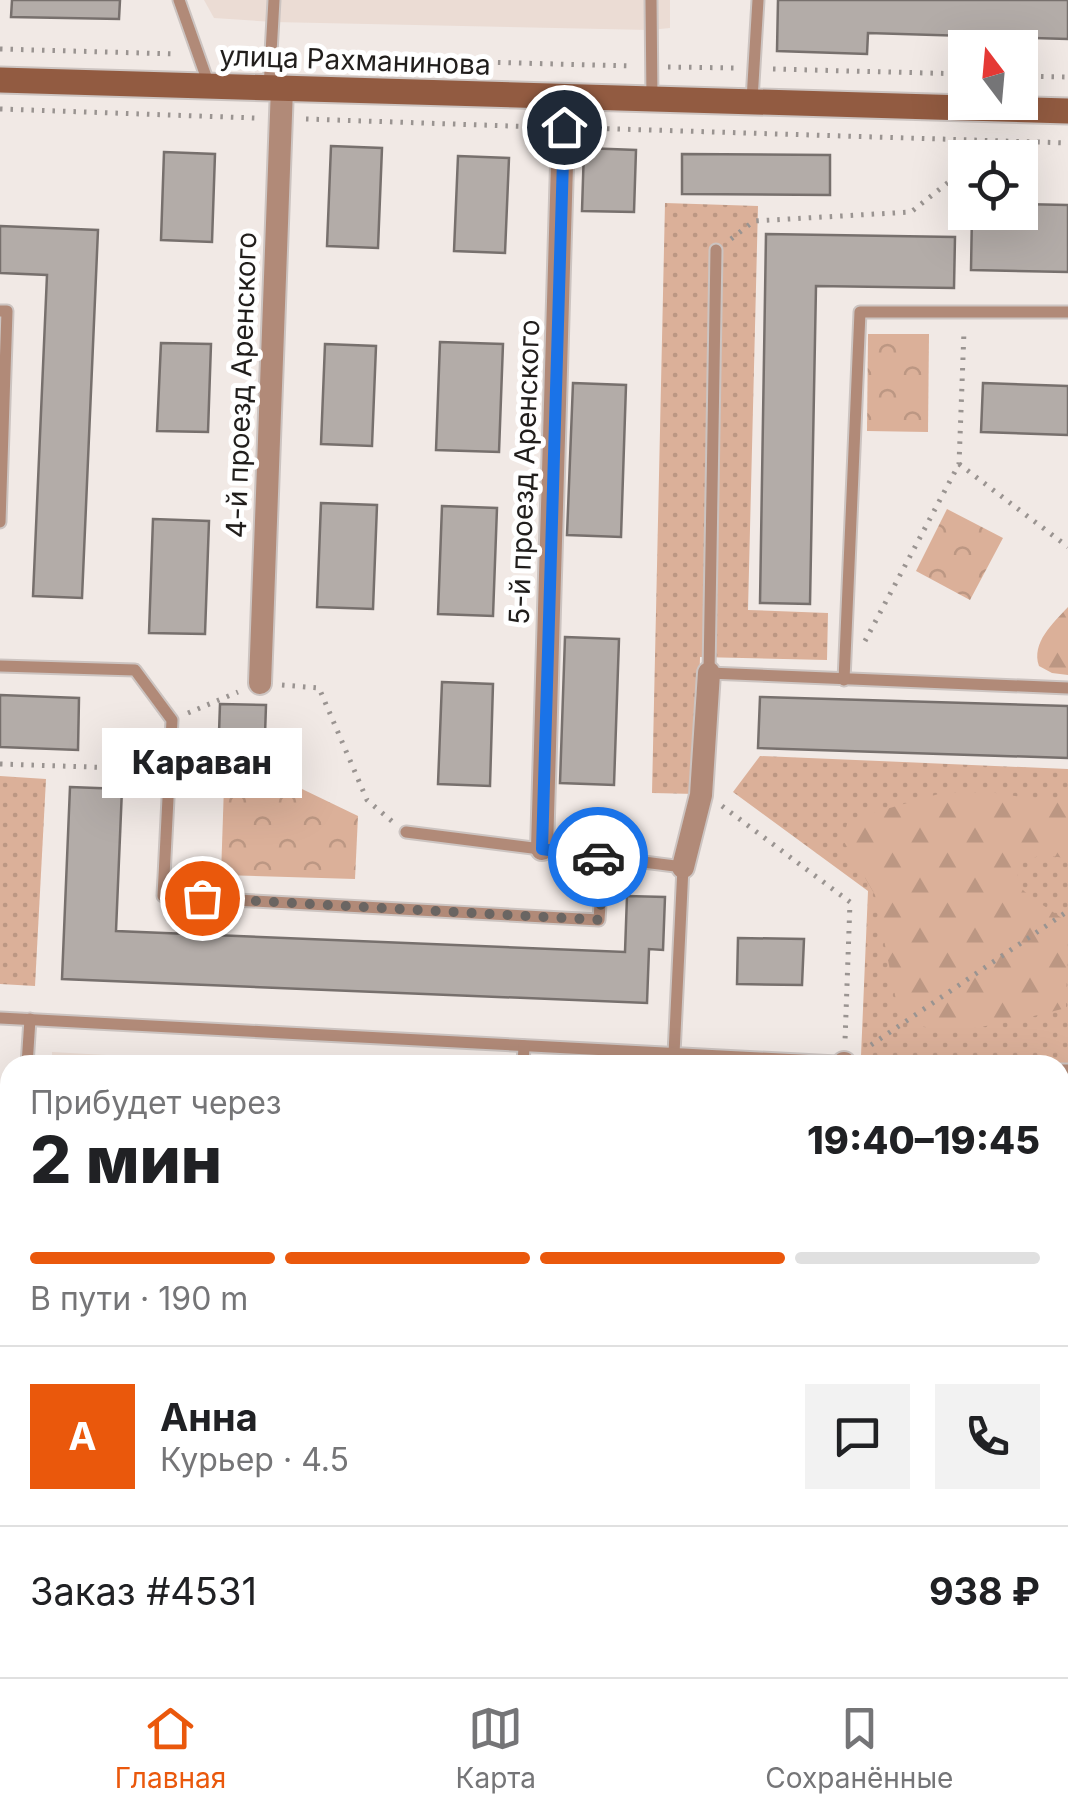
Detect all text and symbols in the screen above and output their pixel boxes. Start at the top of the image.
north arrow [948,30,1038,120]
map controls [948,30,1038,230]
street label: улица Рахманинова [219,38,491,82]
pin [522,85,607,170]
icon: home [537,100,592,155]
button: locate [948,140,1038,230]
street label: 4-й проезд Аренского [219,231,263,539]
street label: 5-й проезд Аренского [502,319,546,625]
callout: Караван [102,728,302,798]
text: Караван [132,743,272,782]
courier [548,807,648,907]
icon: car [571,830,626,885]
pin [160,856,245,941]
icon: bag [175,871,230,926]
text: Прибудет через [30,1083,282,1122]
text: 19:40–19:45 [807,1117,1040,1163]
text: 2 мин [30,1120,222,1199]
text: В пути · 190 m [30,1279,248,1318]
button: chat [805,1384,910,1489]
button: phone [935,1384,1040,1489]
text: Анна [160,1394,258,1440]
text: А [68,1413,97,1459]
text: Курьер · 4.5 [160,1440,349,1479]
text: Заказ #4531 [30,1568,257,1614]
text: 938 ₽ [929,1568,1040,1614]
tab: Главная [115,1701,226,1795]
tab: Карта [456,1701,536,1795]
tab: Сохранённые [765,1701,953,1795]

